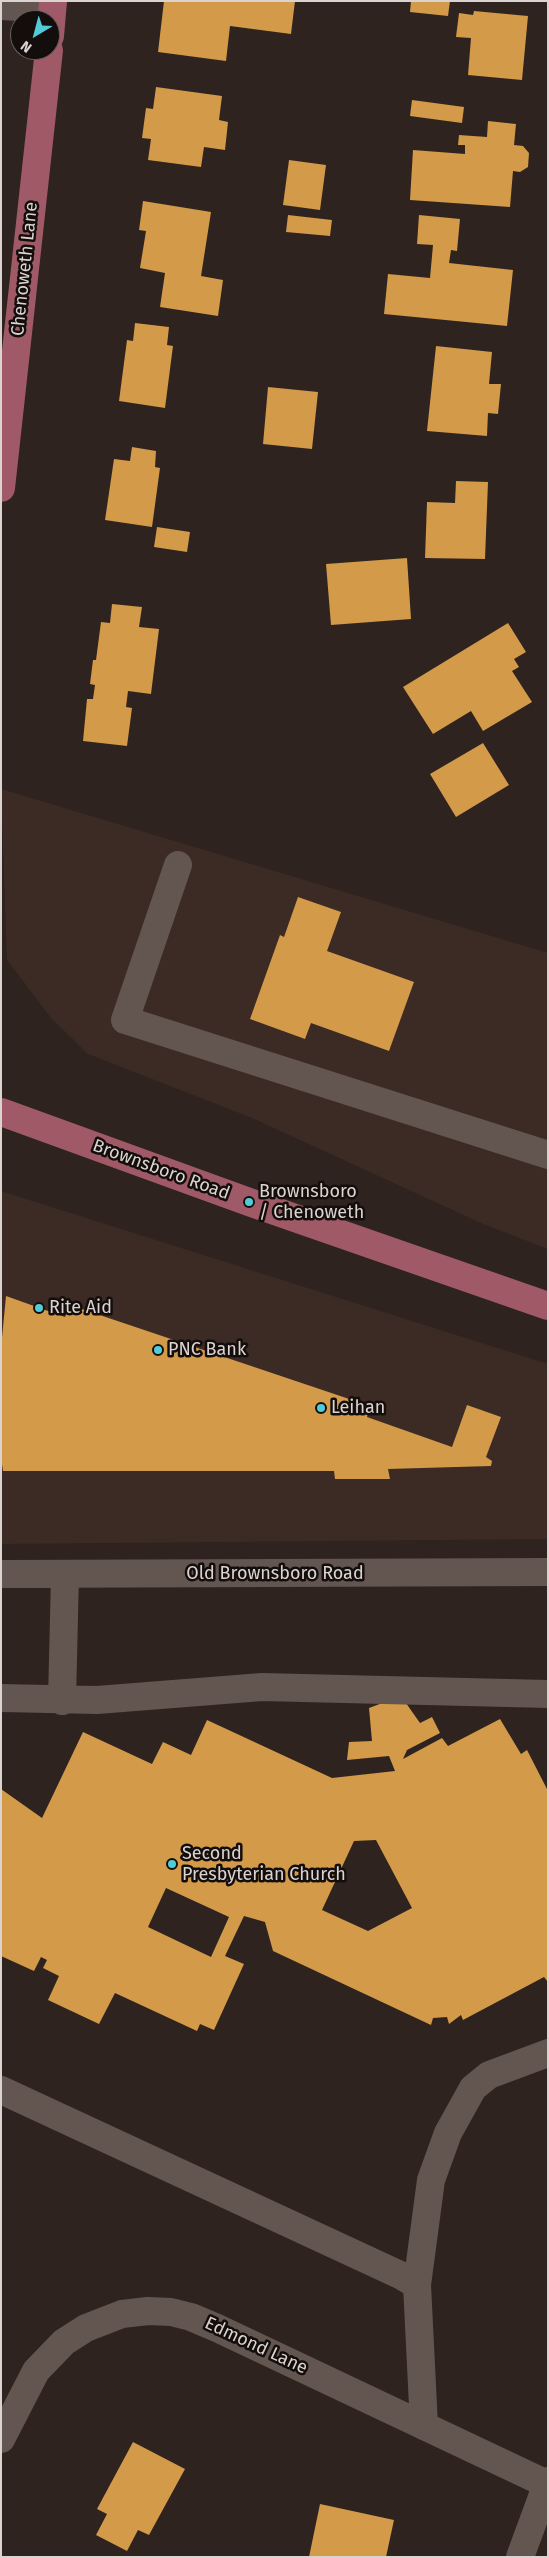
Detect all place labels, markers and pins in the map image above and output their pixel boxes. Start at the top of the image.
place label: Brownsboro / Chenoweth [259,1181,364,1224]
marker: Brownsboro / Chenoweth [243,1196,255,1208]
place label: Rite Aid [49,1297,112,1319]
marker: Rite Aid [33,1302,45,1314]
place label: PNC Bank [168,1339,246,1361]
marker: PNC Bank [152,1344,164,1356]
place label: Leihan [331,1397,385,1419]
marker: Leihan [315,1402,327,1414]
place label: Second Presbyterian Church [182,1843,346,1886]
marker: Second Presbyterian Church [166,1858,178,1870]

